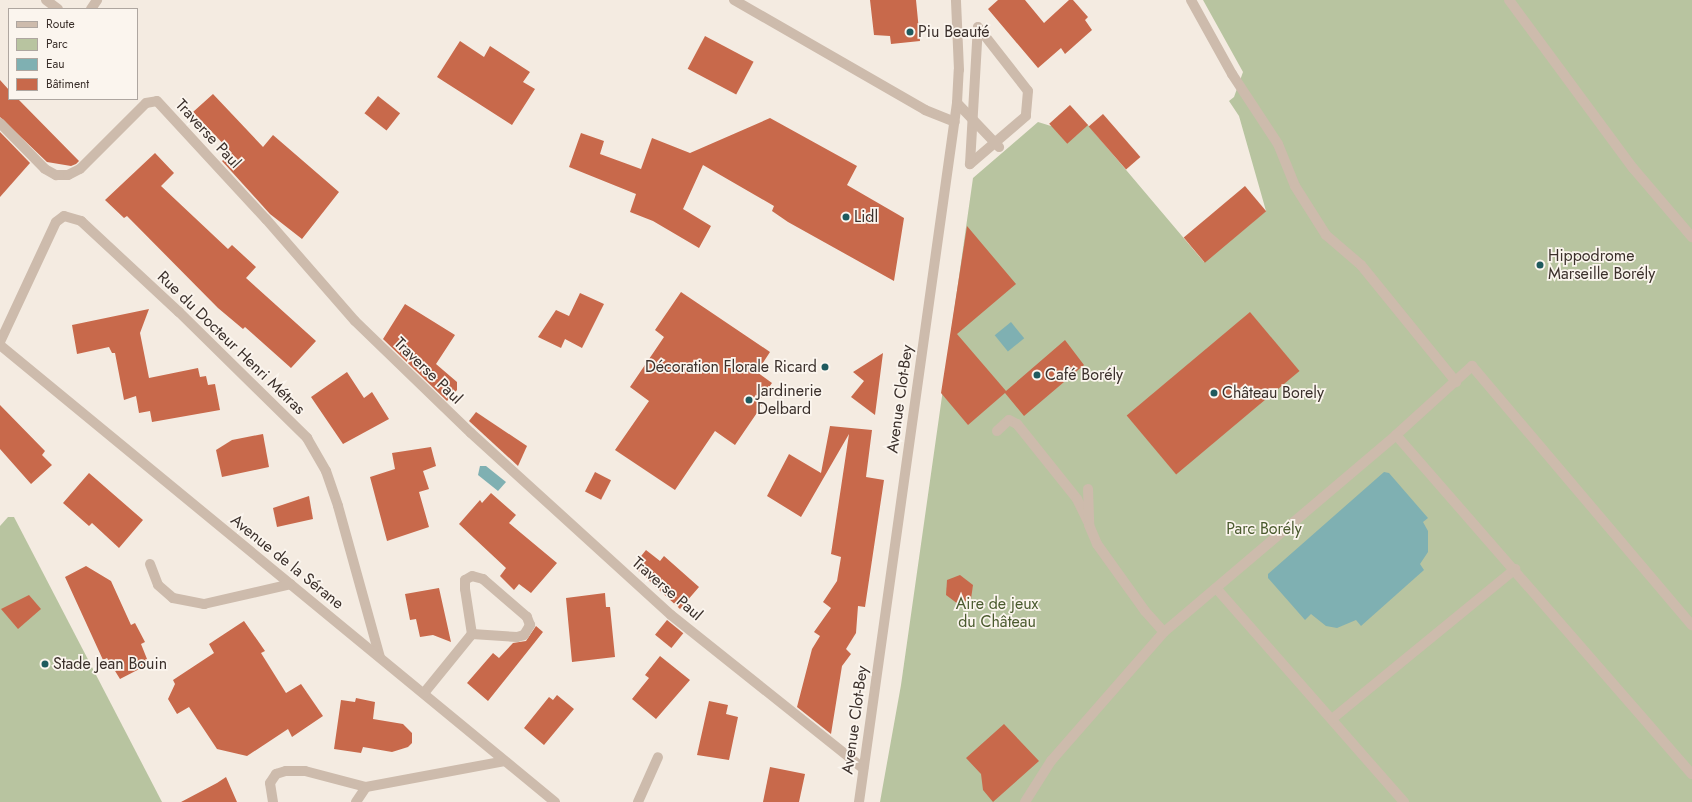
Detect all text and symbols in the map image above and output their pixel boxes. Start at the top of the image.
legend [8,8,138,100]
text: Route [46,15,75,33]
place label: Piu Beauté [918,22,989,42]
marker: Piu Beauté [905,27,915,37]
text: Parc [46,35,68,53]
text: Eau [46,55,65,73]
text: Bâtiment [46,75,89,93]
street label: Traverse Paul [171,96,245,172]
place label: Lidl [854,207,878,227]
marker: Lidl [841,212,851,222]
place label: Hippodrome Marseille Borély [1548,246,1655,284]
marker: Hippodrome Marseille Borély [1535,260,1545,270]
street label: Rue du Docteur Henri Métras [153,267,309,419]
street label: Traverse Paul [390,334,466,408]
street label: Avenue Clot-Bey [883,344,917,454]
place label: Décoration Florale Ricard [645,357,817,377]
marker: Décoration Florale Ricard [820,362,830,372]
place label: Café Borély [1045,365,1123,385]
marker: Café Borély [1032,370,1042,380]
place label: Jardinerie Delbard [757,381,822,419]
place label: Château Borely [1222,383,1324,403]
marker: Château Borely [1209,388,1219,398]
marker: Jardinerie Delbard [744,395,754,405]
street label: Avenue de la Sérane [227,511,347,613]
park label: Parc Borély [1226,519,1302,539]
street label: Traverse Paul [628,553,706,625]
park label: Aire de jeux du Château [956,594,1038,632]
place label: Stade Jean Bouin [53,654,167,674]
marker: Stade Jean Bouin [40,659,50,669]
street label: Avenue Clot-Bey [838,665,872,775]

